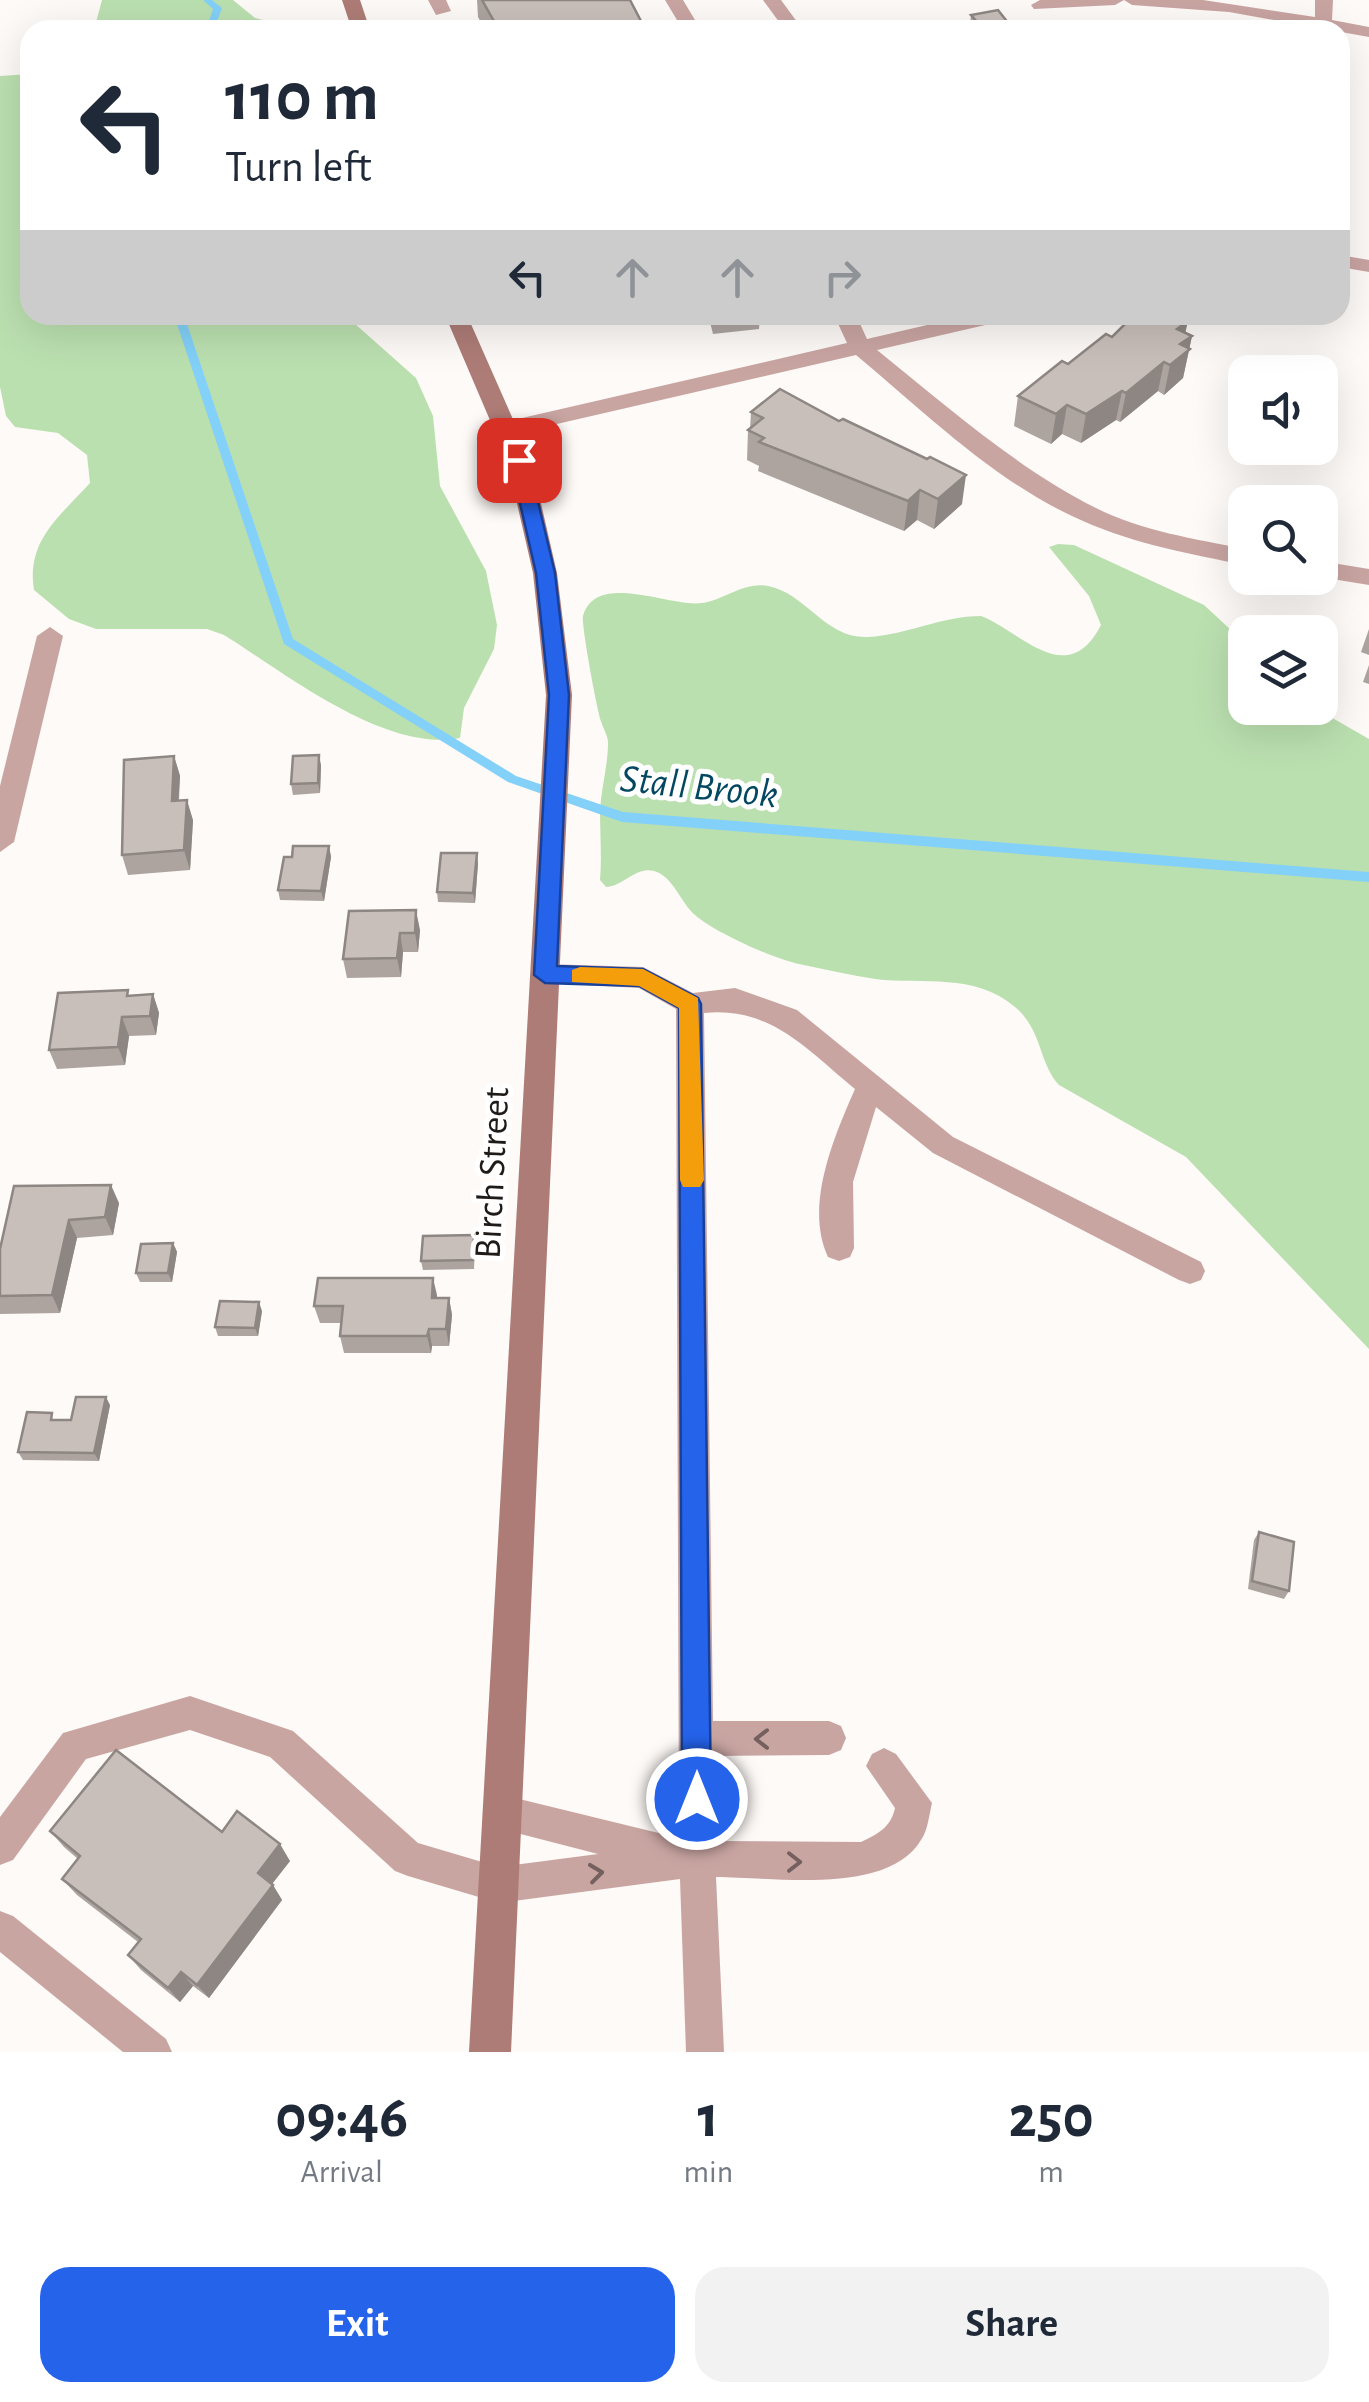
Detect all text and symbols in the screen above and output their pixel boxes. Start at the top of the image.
icon: left [60,60,190,190]
text: 110 m [225,63,379,133]
text: Turn left [225,145,372,190]
icon: left [500,250,555,305]
icon: ahead [605,250,660,305]
icon: ahead [710,250,765,305]
icon: right [815,250,870,305]
map controls [1228,355,1338,725]
button: sound [1228,355,1338,465]
pin [477,418,562,503]
icon: arrive [492,433,547,488]
button: search [1228,485,1338,595]
button: layers [1228,615,1338,725]
water label: Stall Brook [618,759,780,815]
street label: Birch Street [470,1086,516,1260]
one-way arrow [754,1728,770,1750]
position arrow [645,1747,749,1851]
one-way arrow [788,1851,803,1873]
one-way arrow [587,1863,604,1884]
text: 09:46 [275,2088,408,2148]
text: 1 [698,2088,719,2148]
text: 250 [1008,2088,1094,2148]
text: Arrival [301,2156,383,2188]
text: min [683,2156,733,2188]
text: m [1038,2156,1064,2188]
button: Exit [40,2267,675,2382]
button: Share [695,2267,1329,2382]

